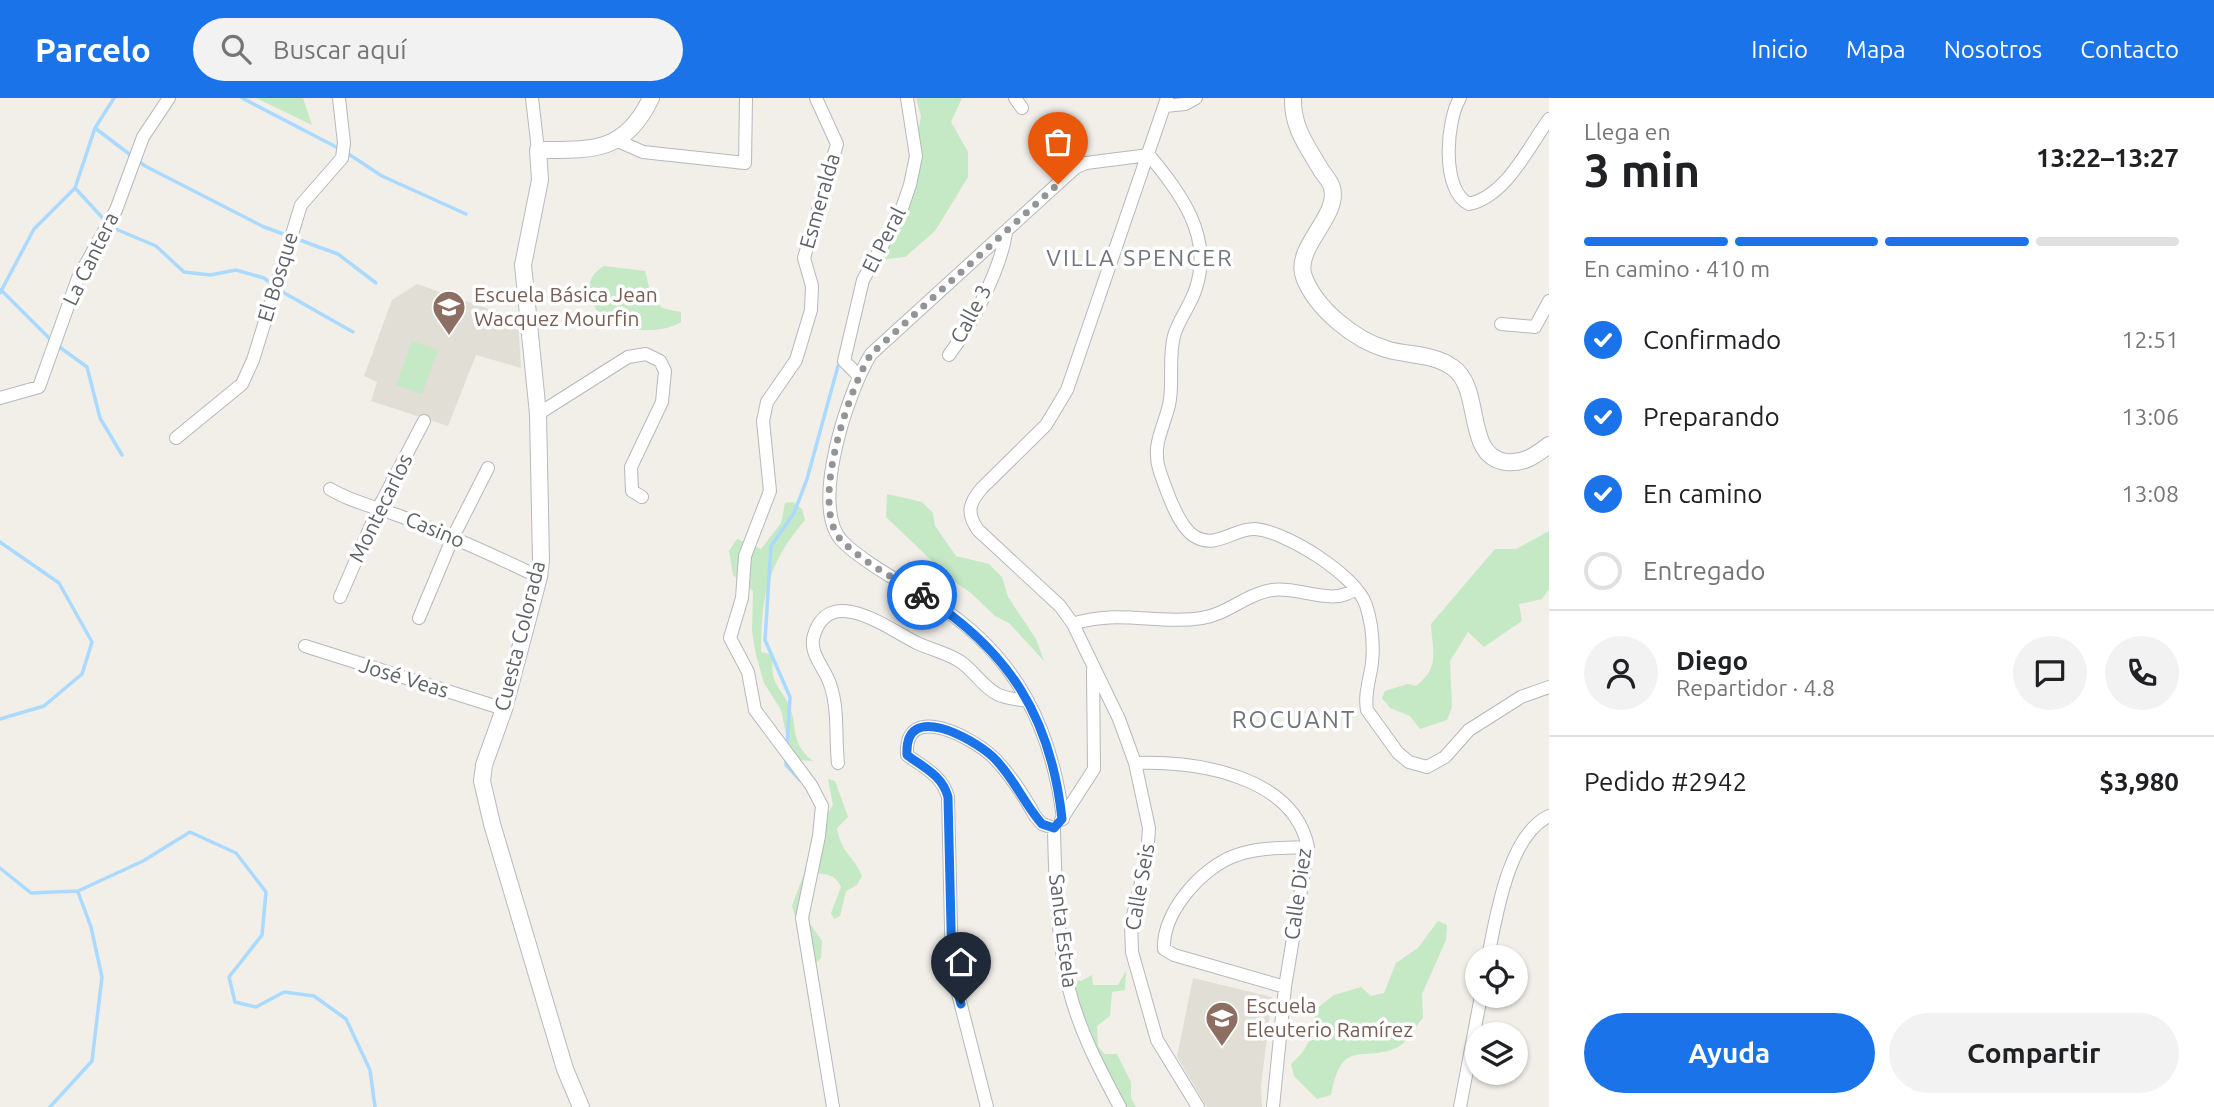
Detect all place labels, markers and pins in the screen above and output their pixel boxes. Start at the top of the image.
pin [1028,112,1088,184]
place label: Escuela Básica Jean Wacquez Mourfin [474,282,658,330]
school or university icon: Escuela Básica Jean Wacquez Mourfin [430,288,468,337]
pin [931,932,991,1004]
place label: Escuela Eleuterio Ramírez [1246,993,1413,1041]
school or university icon: Escuela Eleuterio Ramírez [1203,999,1241,1048]

